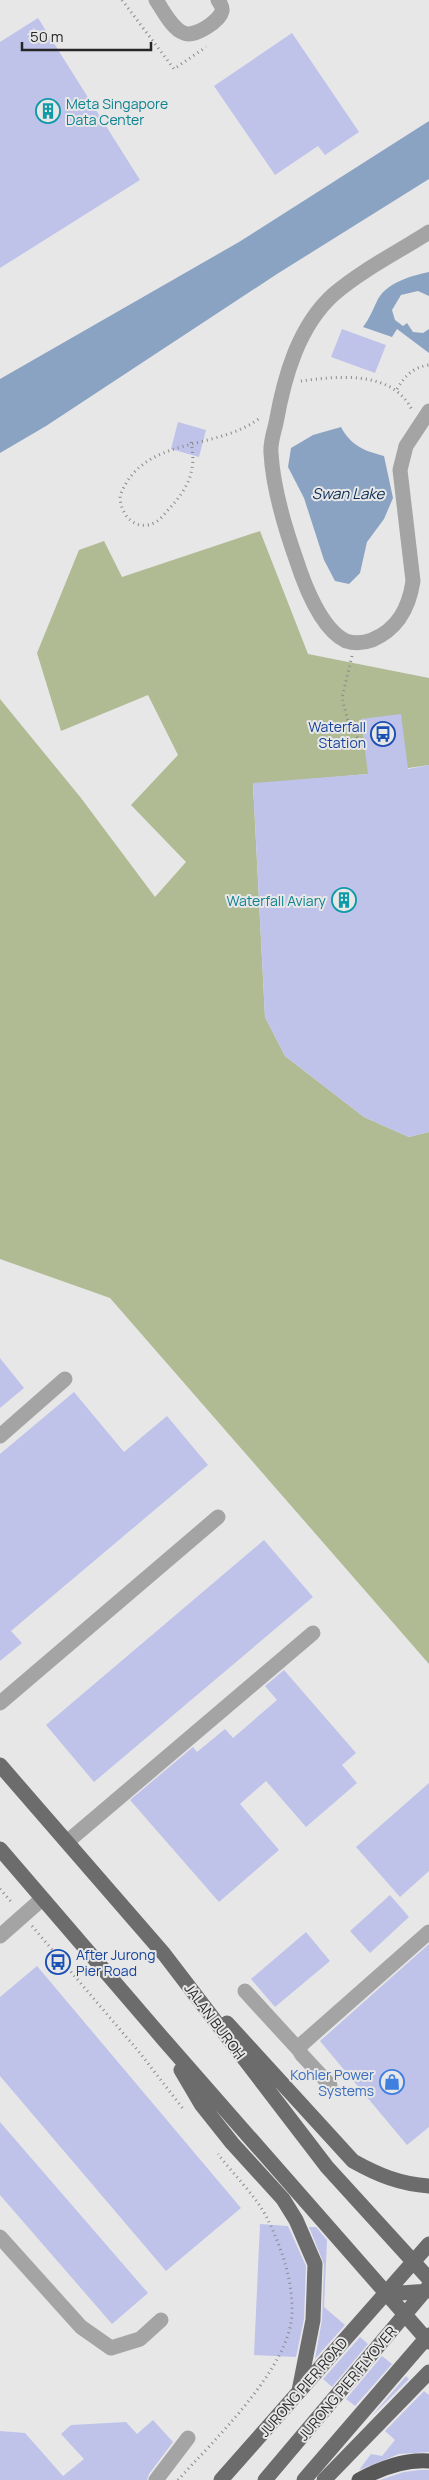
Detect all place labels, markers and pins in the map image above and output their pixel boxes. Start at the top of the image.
place label: Meta Singapore Data Center [66,94,168,129]
building icon: Meta Singapore Data Center [35,98,61,124]
place label: Waterfall Station [308,717,366,752]
bus stop icon: Waterfall Station [370,721,396,747]
building icon: Waterfall Aviary [331,887,357,913]
place label: Waterfall Aviary [227,891,327,910]
place label: After Jurong Pier Road [76,1945,155,1980]
bus stop icon: After Jurong Pier Road [45,1949,71,1975]
place label: Kohler Power Systems [290,2065,374,2100]
shop icon: Kohler Power Systems [379,2069,405,2095]

